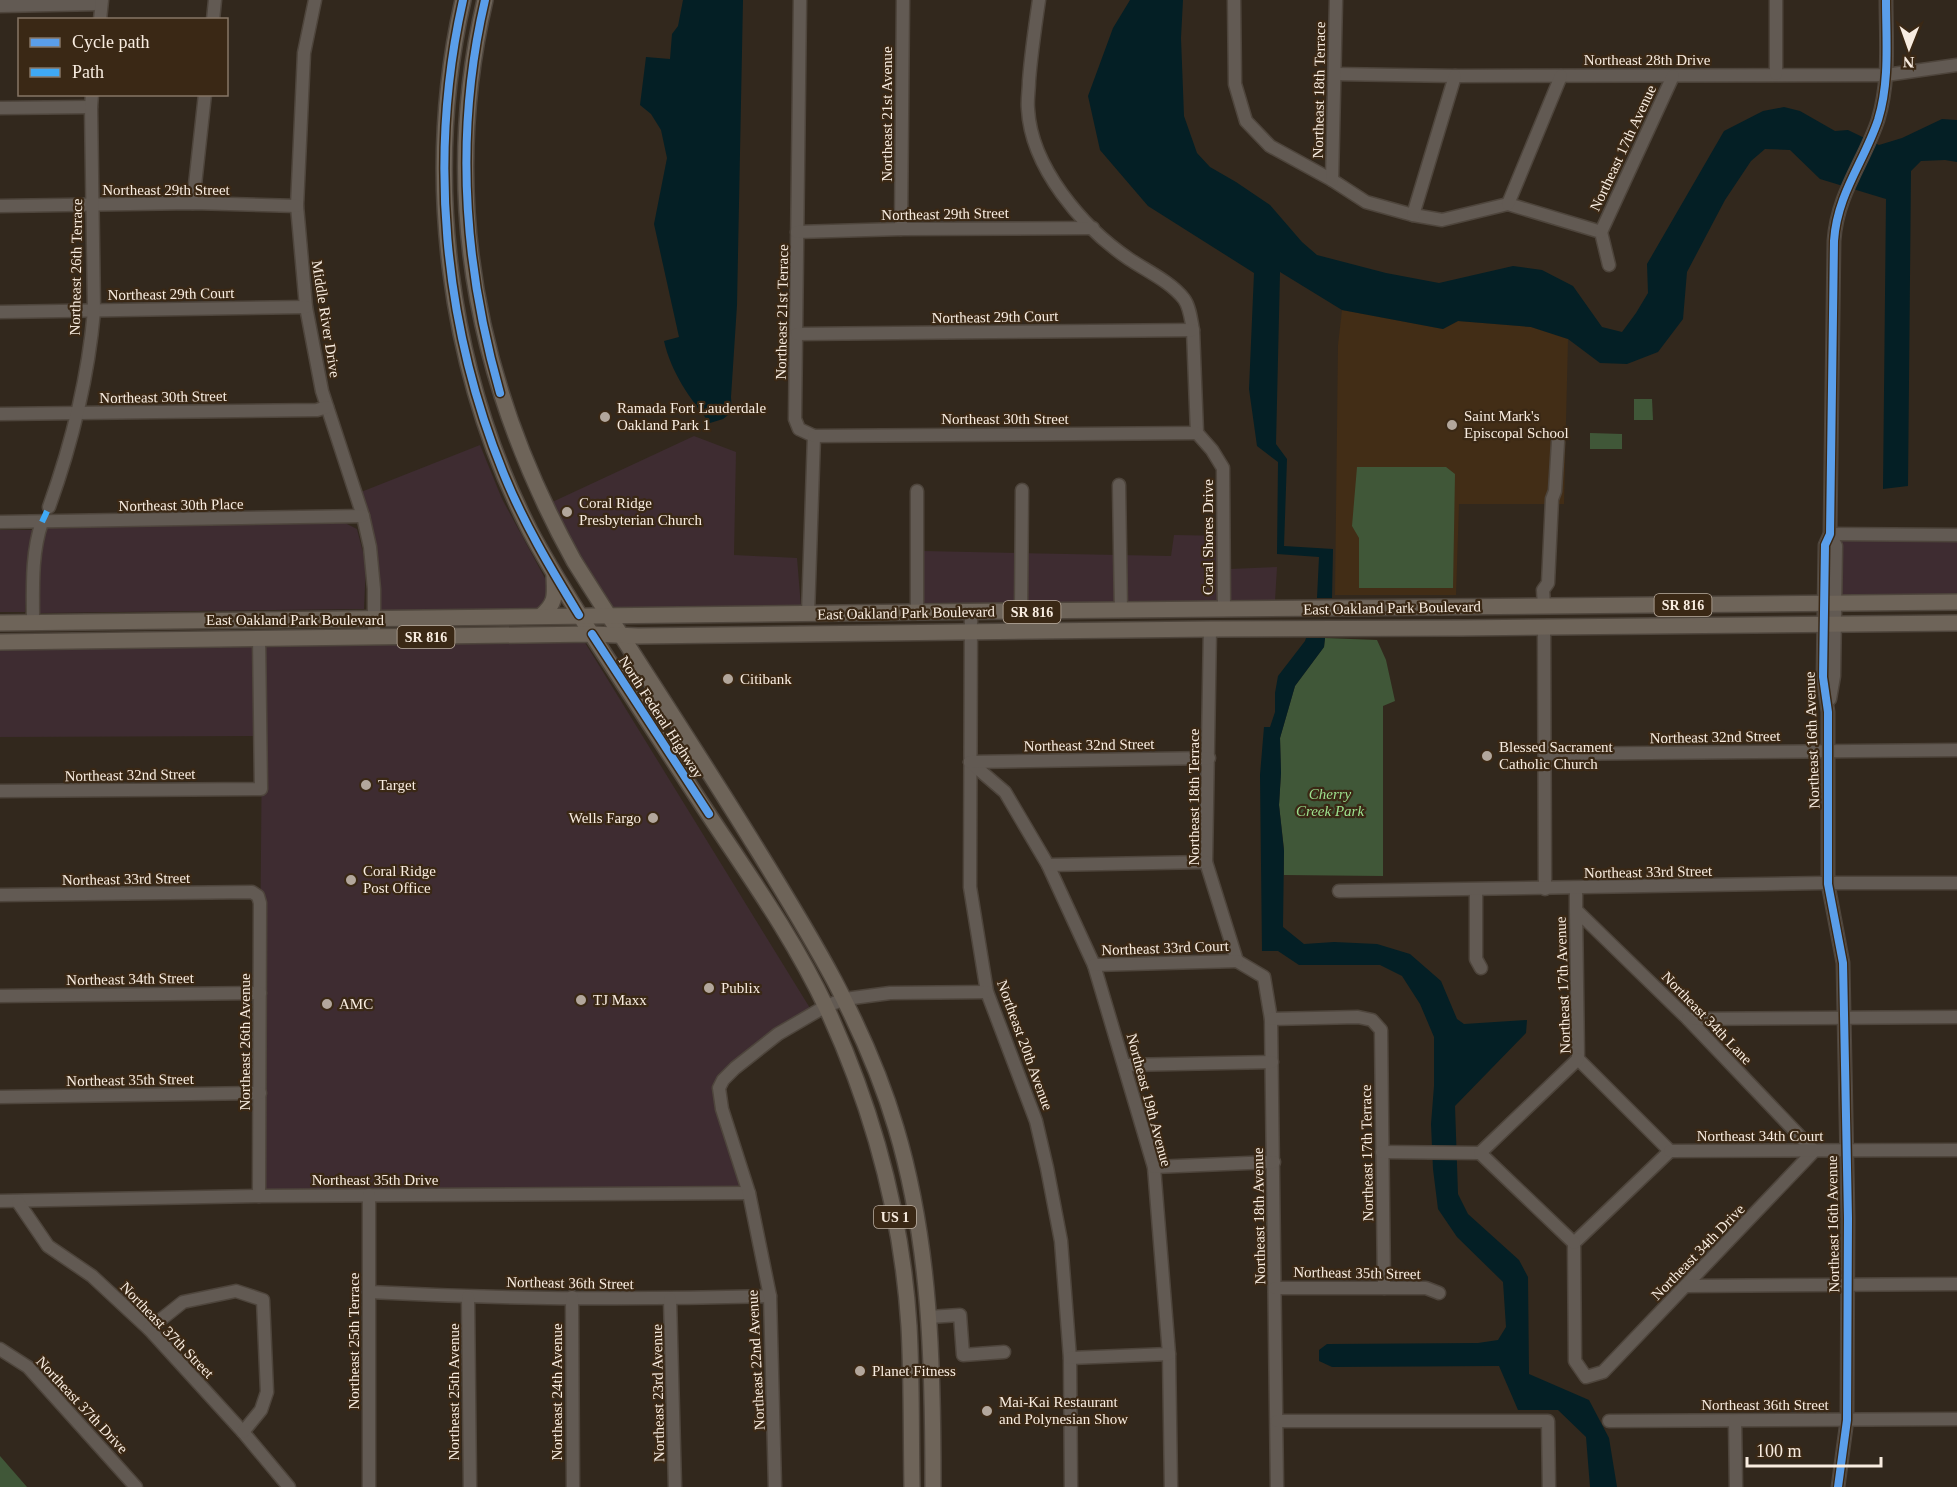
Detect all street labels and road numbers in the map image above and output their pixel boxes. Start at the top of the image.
street label: Northeast 18th Terrace [1310,21,1328,159]
street label: Northeast 21st Avenue [879,46,895,182]
street label: Northeast 28th Drive [1584,52,1711,68]
street label: Northeast 17th Avenue [1587,82,1659,214]
street label: Northeast 29th Street [102,182,231,198]
street label: Northeast 26th Terrace [67,198,85,336]
street label: Northeast 29th Street [881,205,1010,223]
street label: Northeast 21st Terrace [773,244,791,380]
street label: Middle River Drive [309,259,343,379]
street label: Northeast 29th Court [108,285,235,303]
street label: Northeast 29th Court [932,308,1059,326]
street label: Northeast 30th Street [99,388,228,406]
street label: Northeast 30th Street [941,411,1070,427]
street label: Coral Shores Drive [1200,479,1216,595]
street label: Northeast 30th Place [118,496,244,514]
road number: SR 816 [1654,594,1712,616]
street label: East Oakland Park Boulevard [1303,598,1482,618]
road number: SR 816 [1004,601,1060,623]
street label: East Oakland Park Boulevard [817,603,996,623]
street label: East Oakland Park Boulevard [206,612,384,628]
road number: SR 816 [398,626,454,648]
street label: North Federal Highway [615,653,707,782]
street label: Northeast 16th Avenue [1802,671,1822,809]
street label: Northeast 18th Terrace [1186,728,1202,865]
street label: Northeast 32nd Street [1649,728,1781,746]
street label: Northeast 32nd Street [1023,736,1155,754]
street label: Northeast 32nd Street [64,766,196,784]
street label: Northeast 33rd Street [1584,863,1713,881]
street label: Northeast 33rd Street [62,870,191,888]
street label: Northeast 17th Avenue [1553,916,1573,1054]
street label: Northeast 33rd Court [1101,938,1230,958]
street label: Northeast 34th Lane [1659,968,1756,1068]
street label: Northeast 34th Street [66,970,195,988]
street label: Northeast 26th Avenue [237,973,253,1111]
street label: Northeast 20th Avenue [994,978,1056,1113]
street label: Northeast 19th Avenue [1124,1032,1175,1169]
street label: Northeast 35th Street [66,1071,195,1089]
street label: Northeast 17th Terrace [1358,1084,1376,1222]
street label: Northeast 34th Court [1697,1128,1824,1144]
street label: Northeast 18th Avenue [1250,1147,1268,1285]
street label: Northeast 16th Avenue [1824,1155,1842,1293]
street label: Northeast 35th Drive [312,1172,439,1188]
street label: Northeast 34th Drive [1648,1201,1748,1303]
road number: US 1 [874,1206,916,1228]
street label: Northeast 35th Street [1293,1264,1422,1282]
street label: Northeast 25th Terrace [346,1272,362,1409]
street label: Northeast 36th Street [506,1274,635,1292]
street label: Northeast 37th Street [117,1279,218,1382]
street label: Northeast 22nd Avenue [744,1289,768,1431]
street label: Northeast 25th Avenue [446,1323,462,1461]
street label: Northeast 24th Avenue [549,1323,565,1461]
street label: Northeast 23rd Avenue [649,1324,667,1462]
street label: Northeast 37th Drive [33,1353,131,1457]
street label: Northeast 36th Street [1701,1397,1830,1413]

